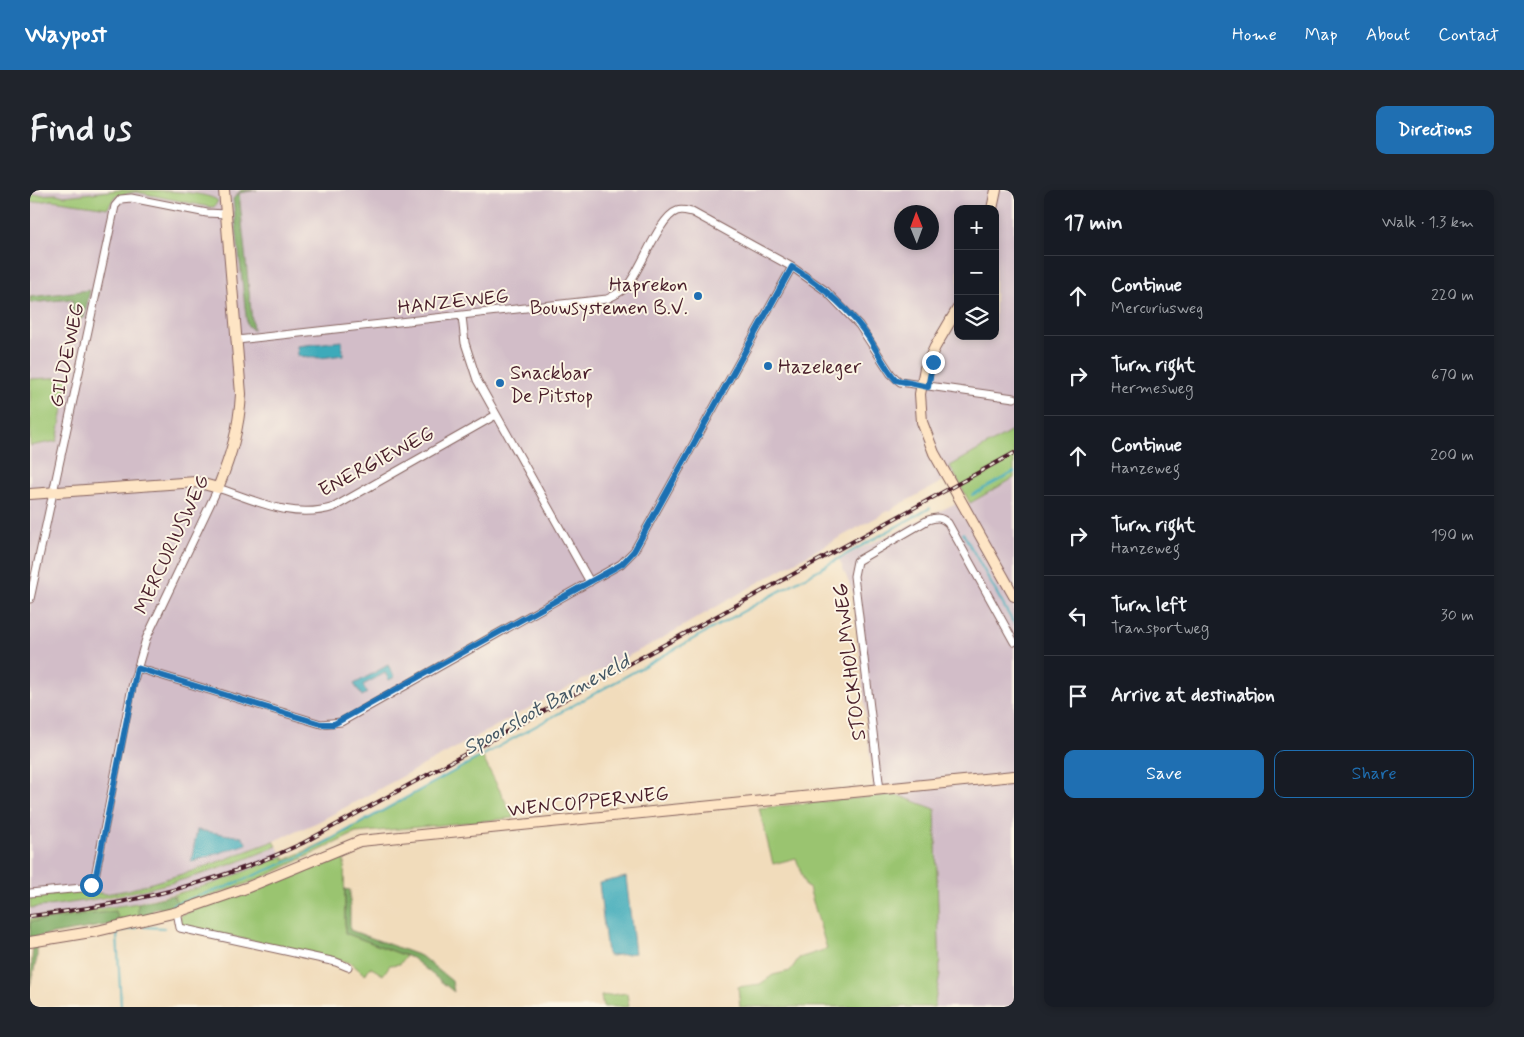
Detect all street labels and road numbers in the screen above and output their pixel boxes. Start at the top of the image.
street label: HANZEWEG [396,283,510,322]
street label: GILDEWEG [43,301,92,410]
street label: ENERGIEWEG [314,420,439,504]
street label: MERCURIUSWEG [128,470,217,619]
street label: STOCKHOLMWEG [827,581,874,742]
street label: WENCOPPERWEG [506,781,670,824]

